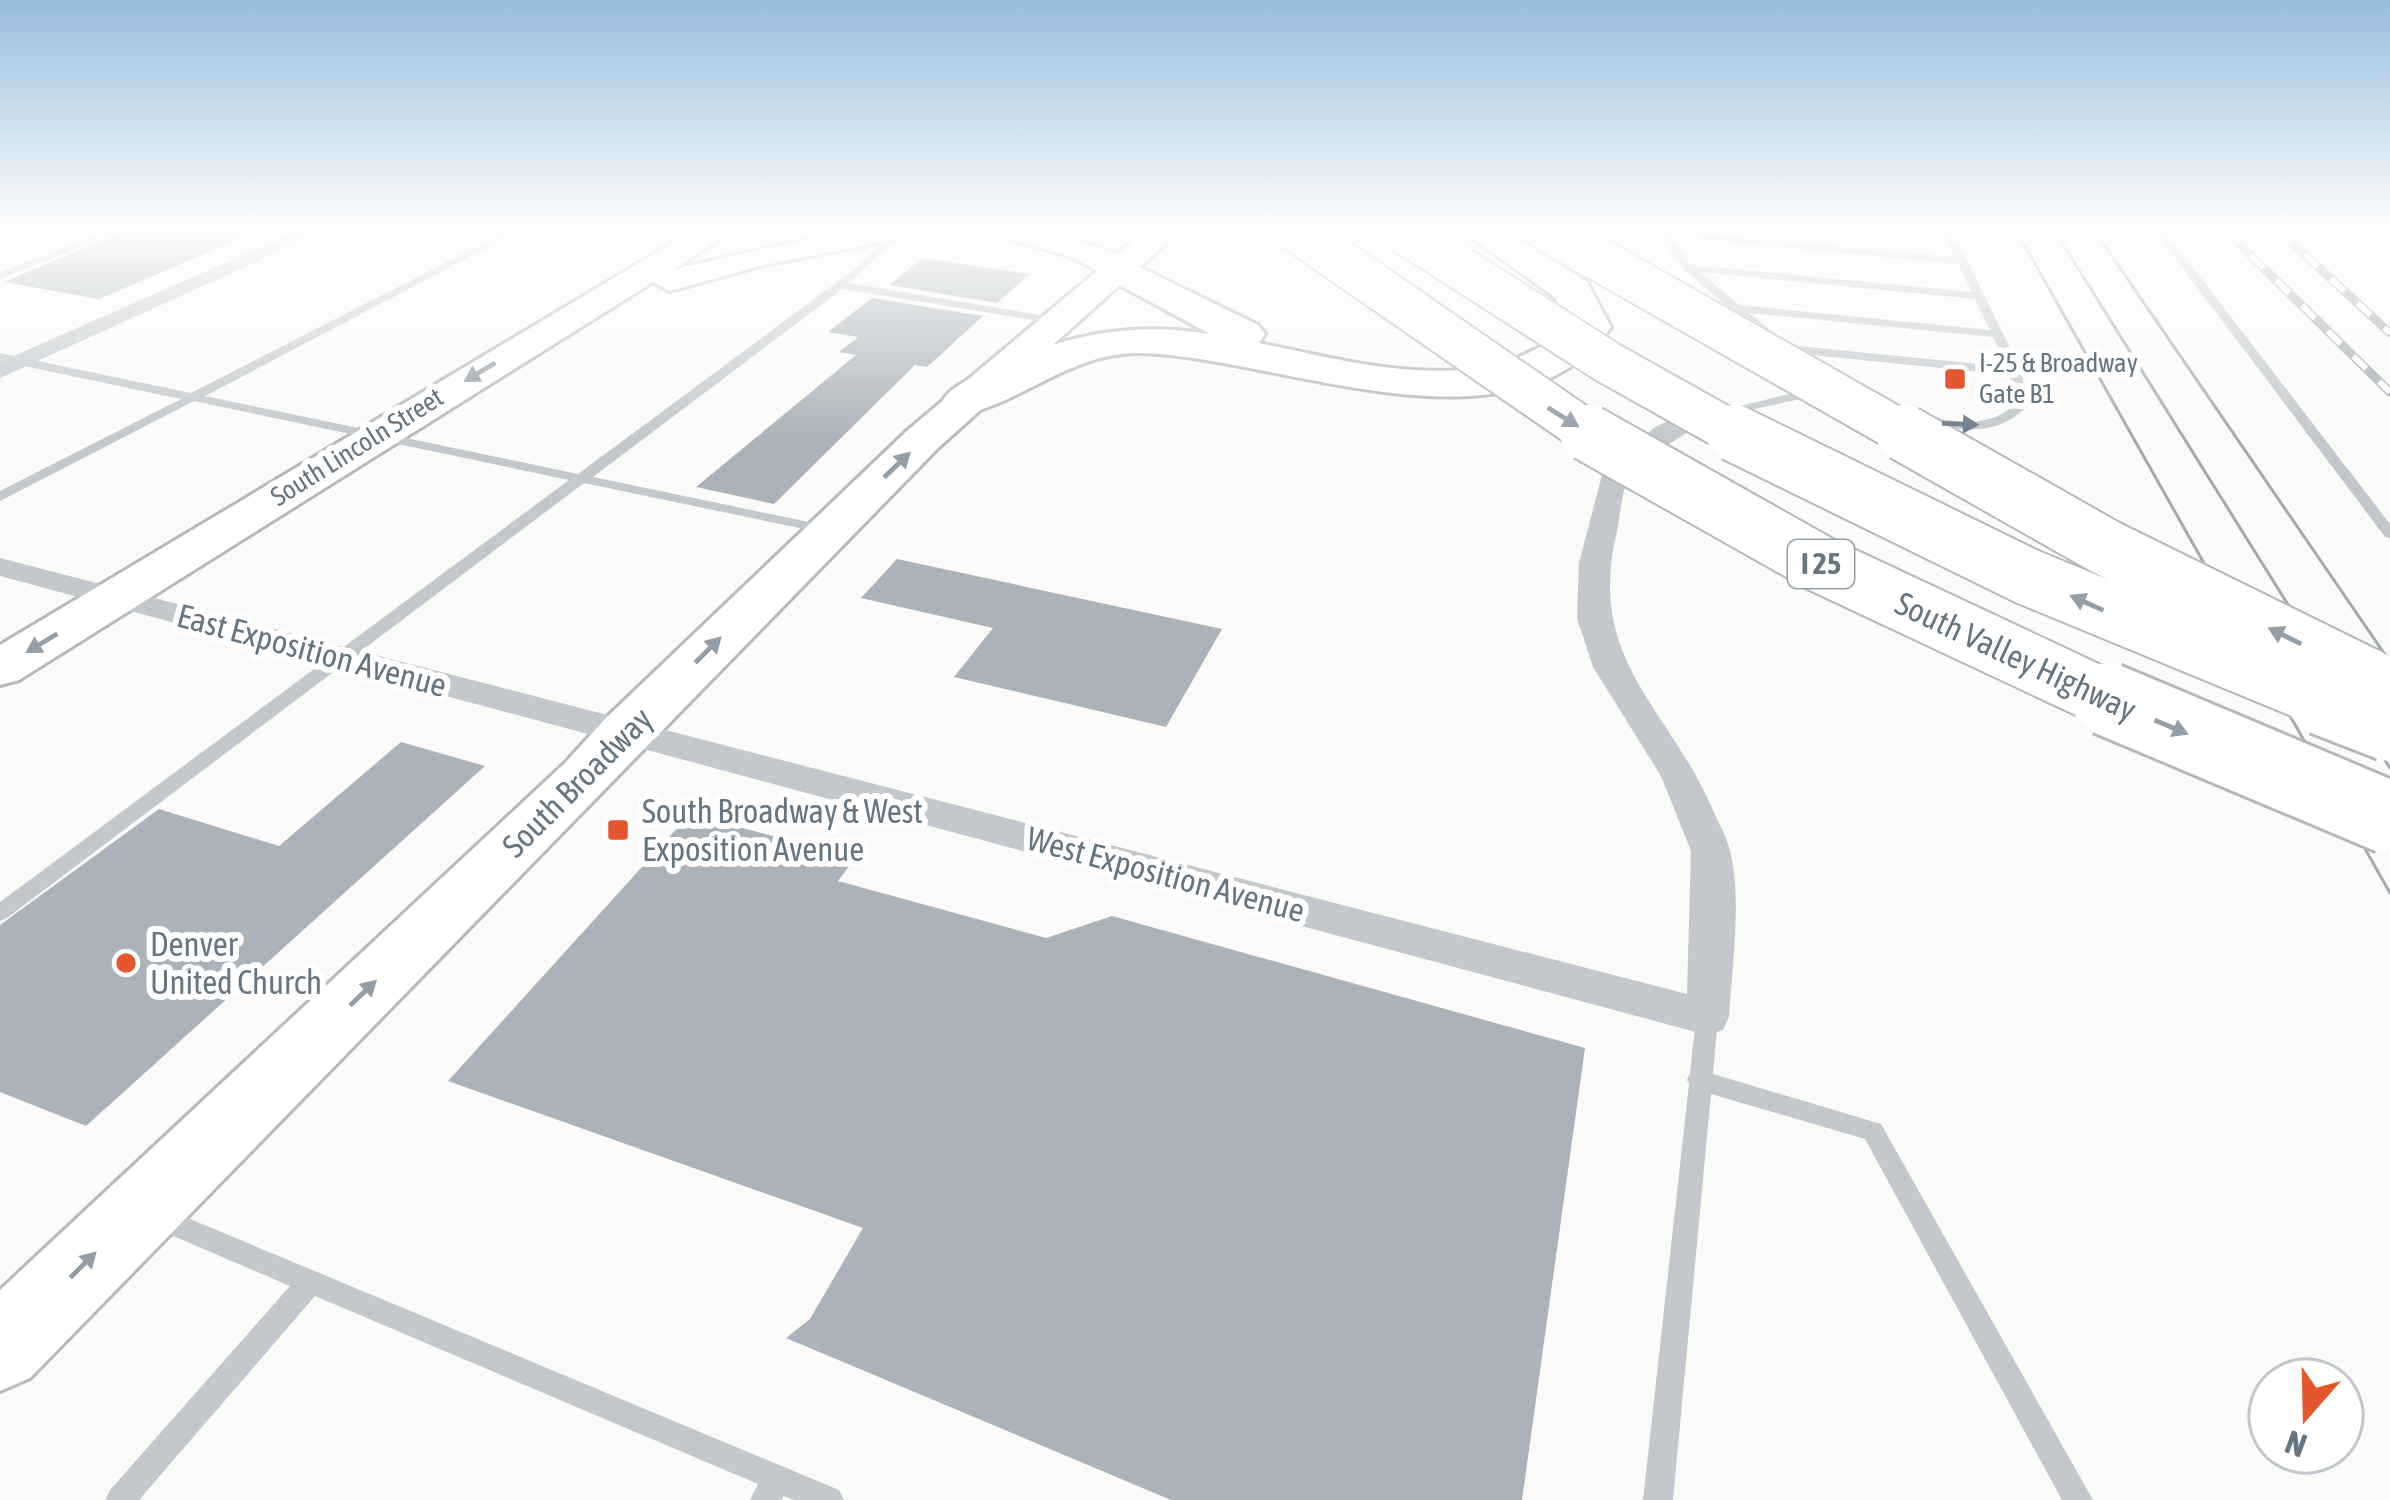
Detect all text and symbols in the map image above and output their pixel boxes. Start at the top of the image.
place label: I-25 & Broadway Gate B1 [1979,347,2138,409]
one-way arrow [463,361,497,382]
marker: I-25 & Broadway Gate B1 [1942,366,1968,392]
street label: South Lincoln Street [265,381,449,512]
one-way arrow [1547,405,1579,427]
one-way arrow [1942,415,1980,434]
one-way arrow [882,451,911,479]
road number: I 25 [1788,540,1854,588]
street label: South Valley Highway [1890,584,2142,728]
one-way arrow [2069,593,2104,613]
street label: East Exposition Avenue [173,596,451,704]
one-way arrow [2267,626,2302,646]
one-way arrow [25,632,59,653]
one-way arrow [694,636,722,664]
street label: South Broadway [494,699,660,865]
one-way arrow [2154,718,2189,738]
place label: South Broadway & West Exposition Avenue [642,792,923,868]
marker: South Broadway & West Exposition Avenue [605,817,631,843]
street label: West Exposition Avenue [1023,819,1309,929]
place label: Denver United Church [150,925,322,1001]
marker: Denver United Church [113,950,139,976]
one-way arrow [348,980,377,1008]
one-way arrow [68,1252,97,1280]
north arrow [2246,1356,2366,1476]
text: N [2280,1423,2311,1465]

